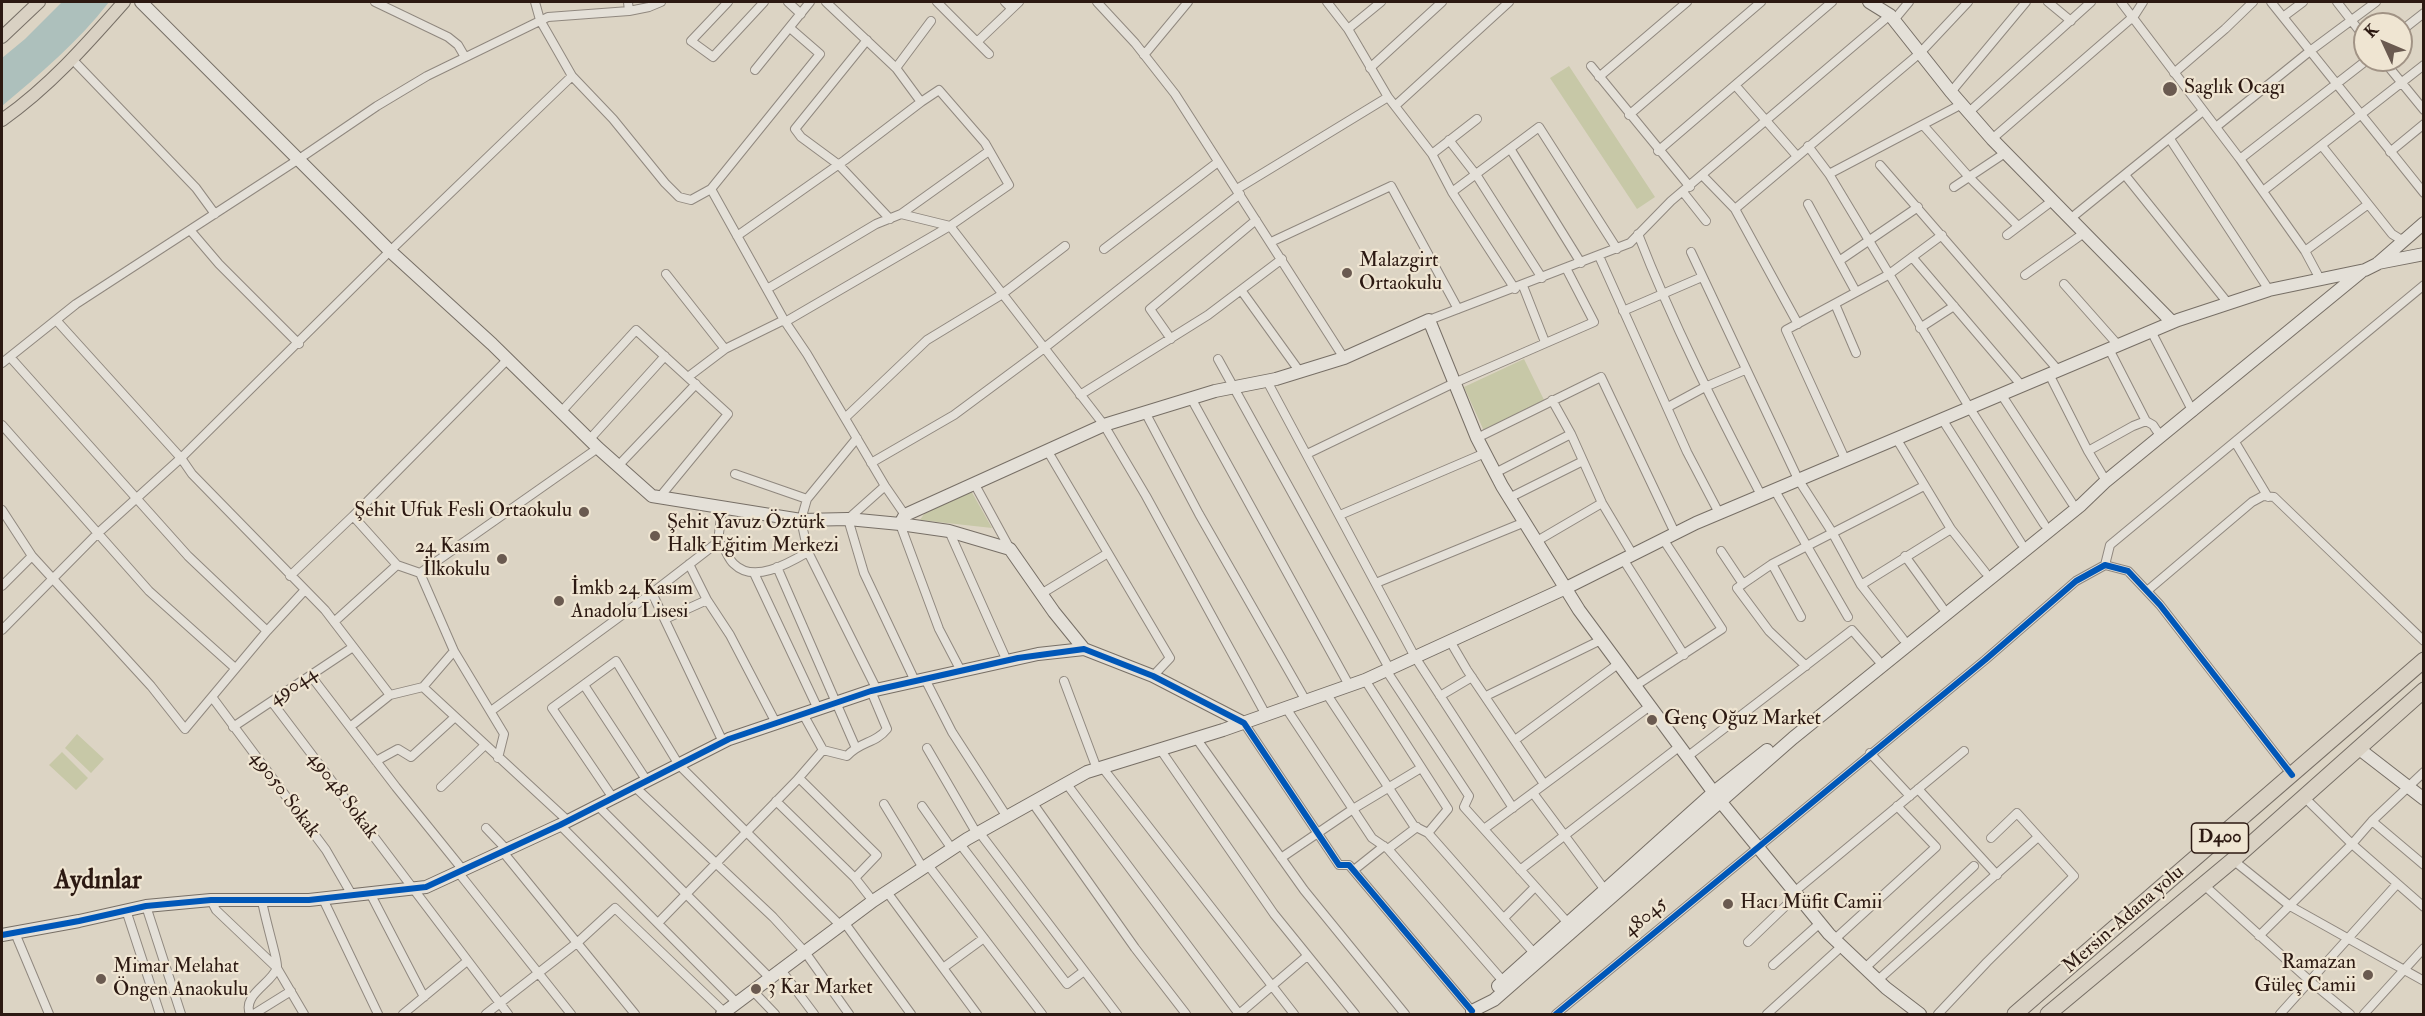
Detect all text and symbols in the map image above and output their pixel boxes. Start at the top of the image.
north arrow [2353,12,2413,72]
text: K [2360,20,2383,42]
place label: Saglık Ocagı [2184,77,2285,101]
marker: Saglık Ocagı [2161,80,2179,98]
place label: Malazgirt Ortaokulu [1359,250,1442,297]
marker: Malazgirt Ortaokulu [1340,266,1354,280]
place label: Şehit Ufuk Fesli Ortaokulu [354,500,572,524]
marker: Şehit Ufuk Fesli Ortaokulu [577,505,591,519]
place label: Şehit Yavuz Öztürk Halk Eğitim Merkezi [667,512,839,559]
marker: Şehit Yavuz Öztürk Halk Eğitim Merkezi [648,529,662,543]
place label: 24 Kasım İlkokulu [415,536,490,583]
marker: 24 Kasım İlkokulu [495,552,509,566]
place label: İmkb 24 Kasım Anadolu Lisesi [571,578,693,625]
marker: İmkb 24 Kasım Anadolu Lisesi [552,594,566,608]
street label: 49044 [265,662,323,712]
place label: Genç Oğuz Market [1664,708,1821,732]
marker: Genç Oğuz Market [1645,713,1659,727]
street label: 49050 Sokak [244,747,324,843]
street label: 49048 Sokak [301,747,383,845]
road number: D400 [2192,823,2248,853]
street label: Mersin-Adana yolu [2058,861,2190,979]
district label: Aydınlar [54,866,142,898]
place label: Hacı Müfit Camii [1740,892,1882,916]
street label: 48045 [1619,893,1673,943]
marker: Hacı Müfit Camii [1721,897,1735,911]
place label: Ramazan Güleç Camii [2254,952,2356,999]
place label: Mimar Melahat Öngen Anaokulu [113,956,248,1003]
marker: Ramazan Güleç Camii [2361,968,2375,982]
marker: Mimar Melahat Öngen Anaokulu [94,972,108,986]
place label: 3 Kar Market [768,977,873,1001]
marker: 3 Kar Market [749,982,763,996]

